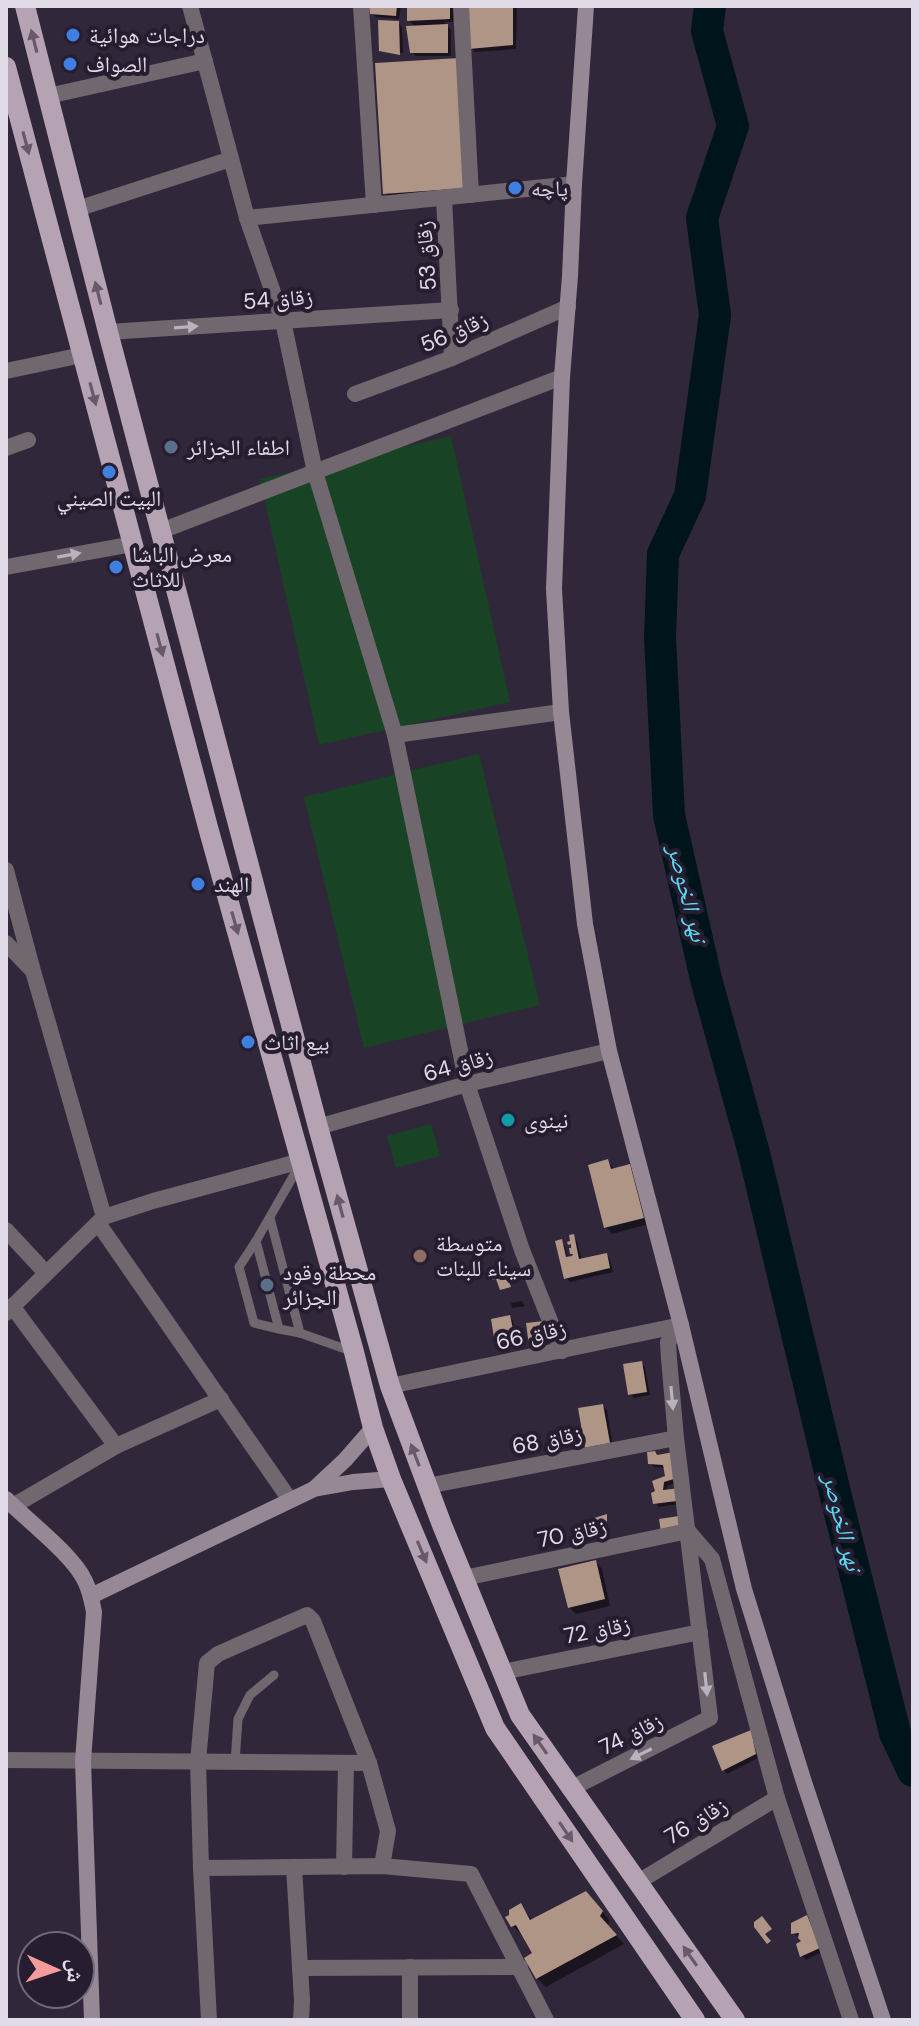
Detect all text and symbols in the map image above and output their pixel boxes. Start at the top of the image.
place label: دراجات هوائية [89,21,205,50]
marker: دراجات هوائية [64,26,82,44]
one-way arrow [28,28,40,53]
place label: الصواف [86,50,147,79]
marker: الصواف [61,55,79,73]
one-way arrow [20,131,33,155]
place label: پاچه [531,174,568,203]
marker: پاچه [506,179,524,197]
street label: زقاق 53 [409,220,443,292]
one-way arrow [92,280,104,305]
street label: زقاق 54 [242,282,314,316]
street label: زقاق 56 [416,305,492,359]
one-way arrow [174,320,199,333]
one-way arrow [87,381,99,406]
place label: اطفاء الجزائر [186,433,290,462]
marker: اطفاء الجزائر [162,438,180,456]
marker: البيت الصيني [100,463,118,481]
place label: البيت الصيني [57,484,161,515]
place label: معرض الباشا للاثاث [132,540,232,594]
one-way arrow [57,549,82,561]
marker: معرض الباشا للاثاث [107,558,125,576]
one-way arrow [154,633,166,658]
water label: نهر الخوصر [661,839,716,949]
place label: الهند [214,870,249,899]
marker: الهند [189,875,207,893]
one-way arrow [229,911,241,936]
place label: بيع اثاث [264,1028,330,1057]
marker: بيع اثاث [239,1033,257,1051]
street label: زقاق 64 [420,1042,496,1088]
place label: نينوى [524,1106,568,1135]
marker: نينوى [499,1111,517,1129]
one-way arrow [333,1193,346,1217]
place label: متوسطة سيناء للبنات [436,1229,531,1283]
marker: متوسطة سيناء للبنات [411,1247,429,1265]
place label: محطة وقود الجزائر [282,1258,376,1312]
marker: محطة وقود الجزائر [258,1276,276,1294]
street label: زقاق 66 [493,1313,569,1357]
one-way arrow [666,1386,679,1411]
street label: زقاق 68 [510,1419,584,1461]
one-way arrow [408,1443,421,1467]
water label: نهر الخوصر [816,1468,871,1578]
street label: زقاق 70 [535,1512,609,1554]
one-way arrow [415,1540,428,1564]
street label: زقاق 72 [561,1609,633,1651]
one-way arrow [700,1672,713,1697]
street label: زقاق 74 [594,1706,668,1762]
one-way arrow [533,1733,548,1754]
one-way arrow [629,1747,653,1761]
street label: زقاق 76 [659,1791,733,1851]
one-way arrow [558,1821,573,1842]
north arrow [16,1930,96,2010]
one-way arrow [683,1946,698,1967]
text: ش [60,1959,91,1983]

